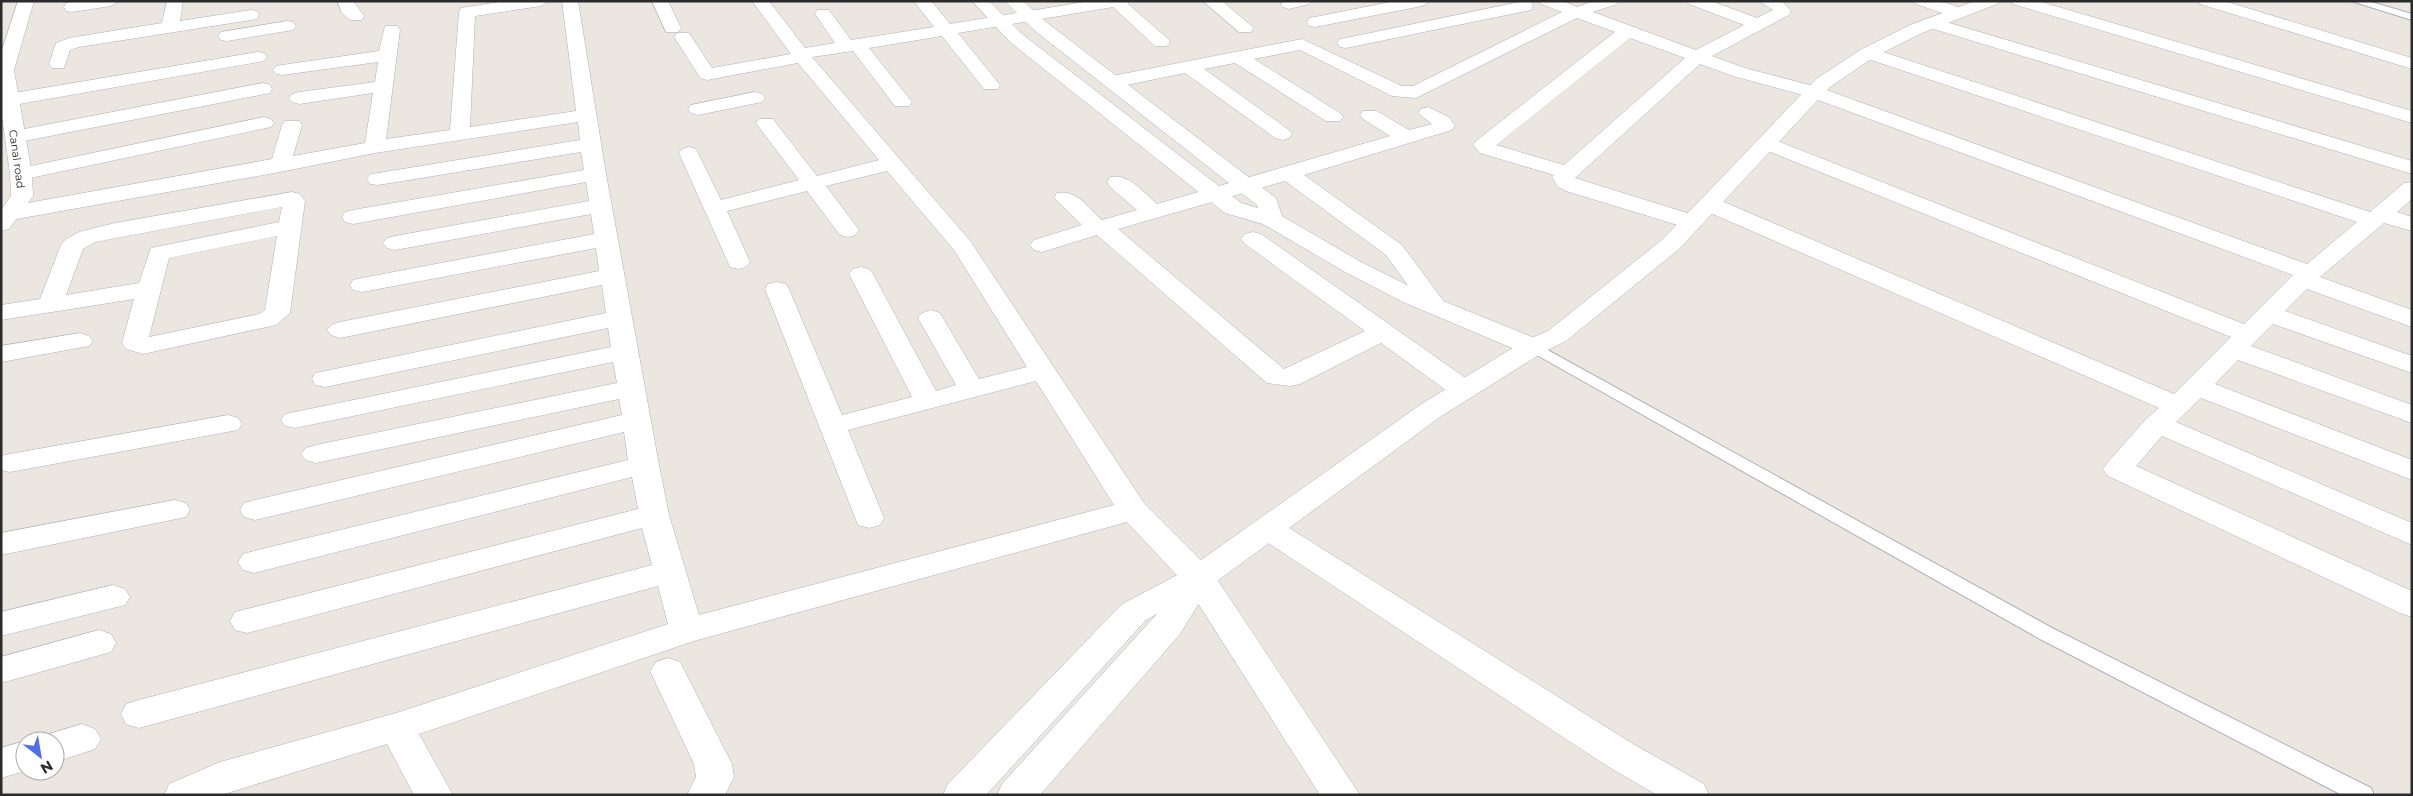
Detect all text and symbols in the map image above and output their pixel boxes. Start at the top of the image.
street label: Canal road [6,129,28,189]
north arrow [15,731,65,781]
text: N [37,757,56,778]

